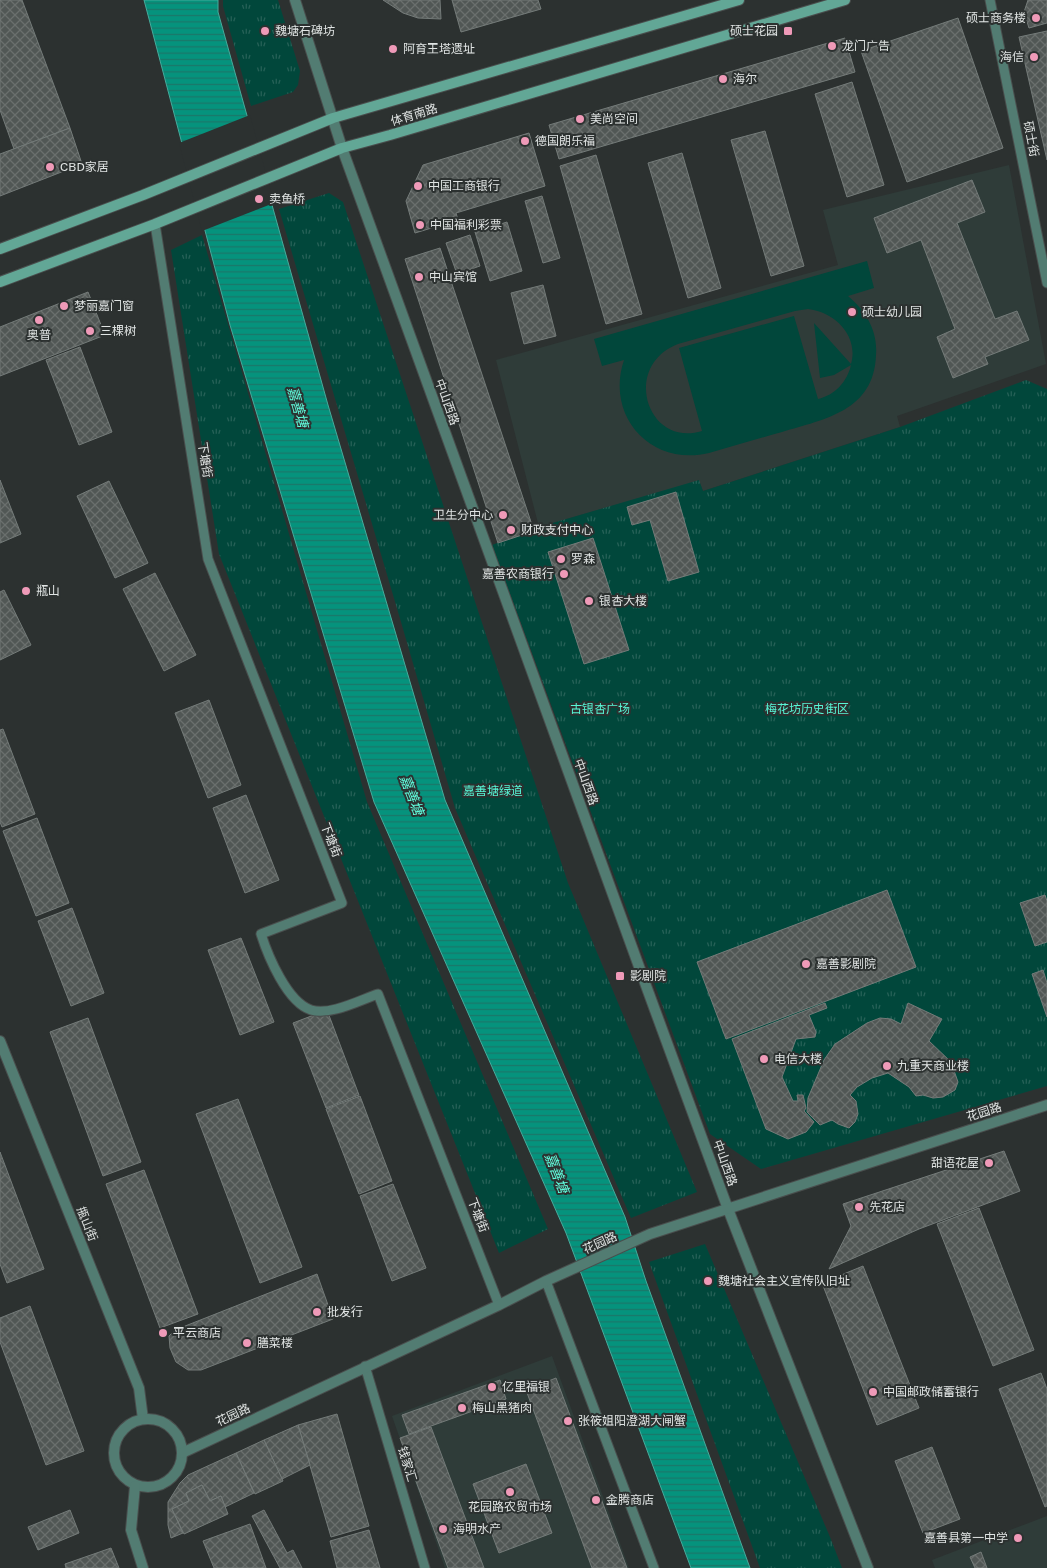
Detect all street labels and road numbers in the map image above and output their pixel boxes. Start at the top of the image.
street label: 体育南路 [389,101,439,129]
street label: 硕士街 [1021,120,1041,158]
street label: 中山西路 [432,377,462,427]
street label: 下塘街 [195,441,215,479]
street label: 中山西路 [571,757,601,807]
street label: 下塘街 [318,821,344,859]
street label: 花园路 [965,1100,1003,1124]
street label: 中山西路 [710,1138,740,1188]
street label: 下塘街 [465,1196,491,1234]
street label: 甁山街 [74,1205,100,1243]
street label: 花园路 [581,1229,619,1257]
street label: 花园路 [214,1401,252,1429]
street label: 钱家汇 [395,1445,419,1483]

